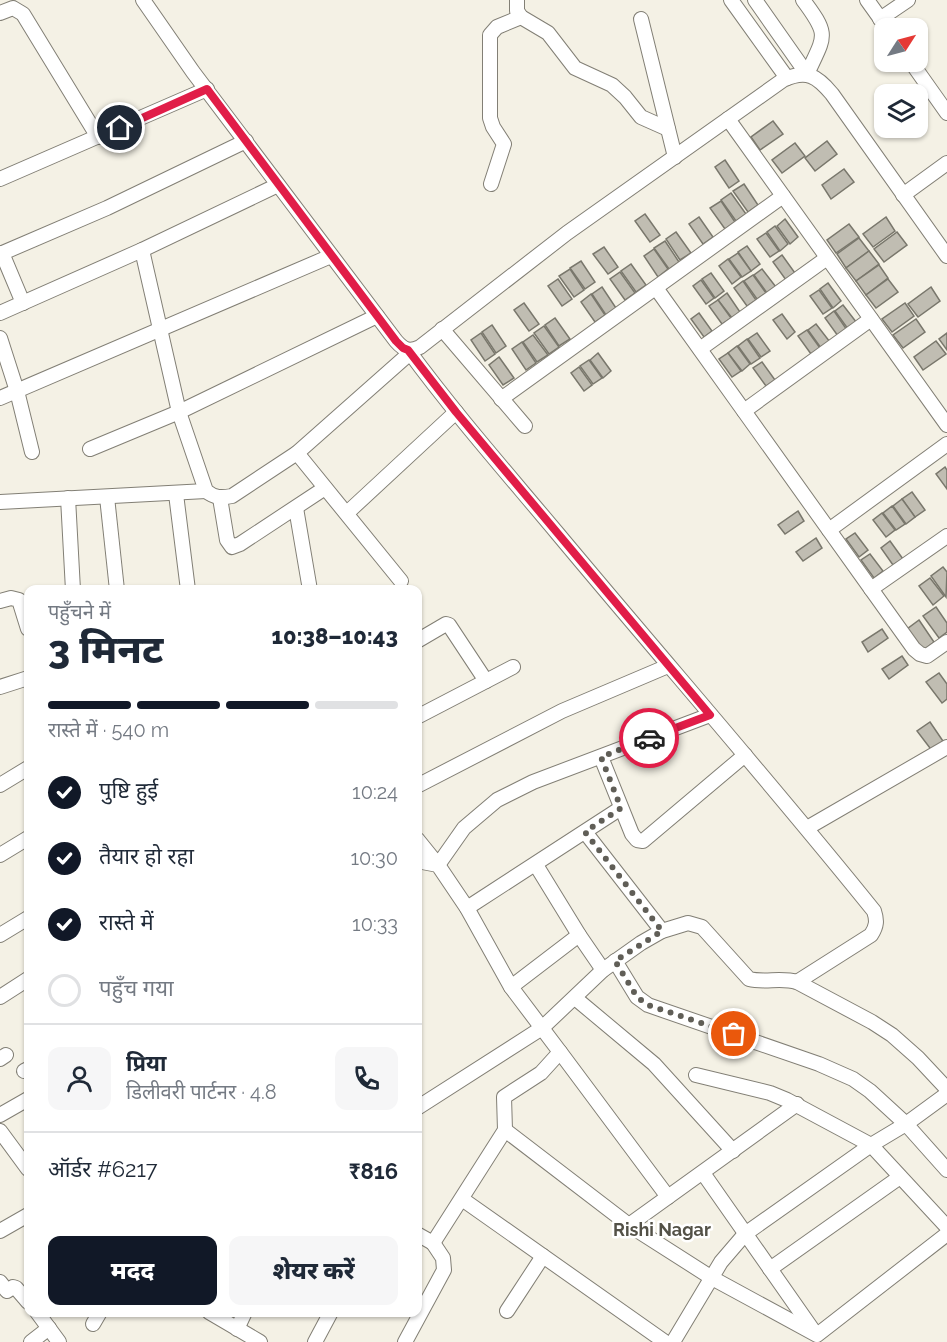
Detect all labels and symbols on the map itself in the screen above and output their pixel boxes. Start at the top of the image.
north arrow [874,18,928,72]
pin [94,102,145,153]
courier [619,708,679,768]
pin [708,1008,759,1059]
district label: Rishi Nagar [613,1219,711,1240]

